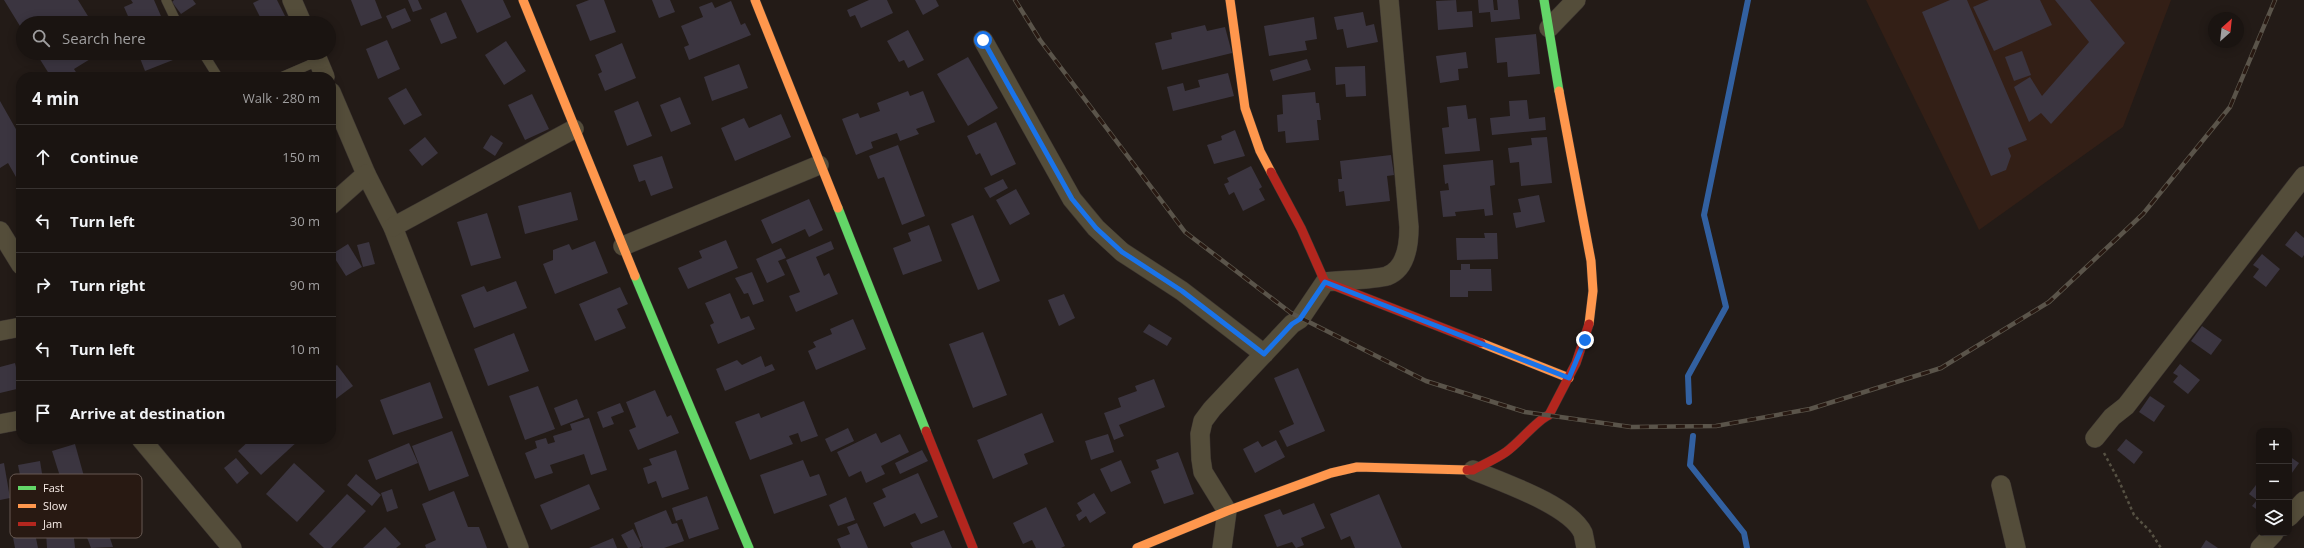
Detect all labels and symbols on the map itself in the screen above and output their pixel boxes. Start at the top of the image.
north arrow [2208,12,2244,48]
route start [974,31,992,49]
route end [1576,331,1594,349]
legend [10,474,142,538]
text: Fast [43,480,64,495]
text: Slow [43,498,67,513]
text: Jam [42,516,62,531]

